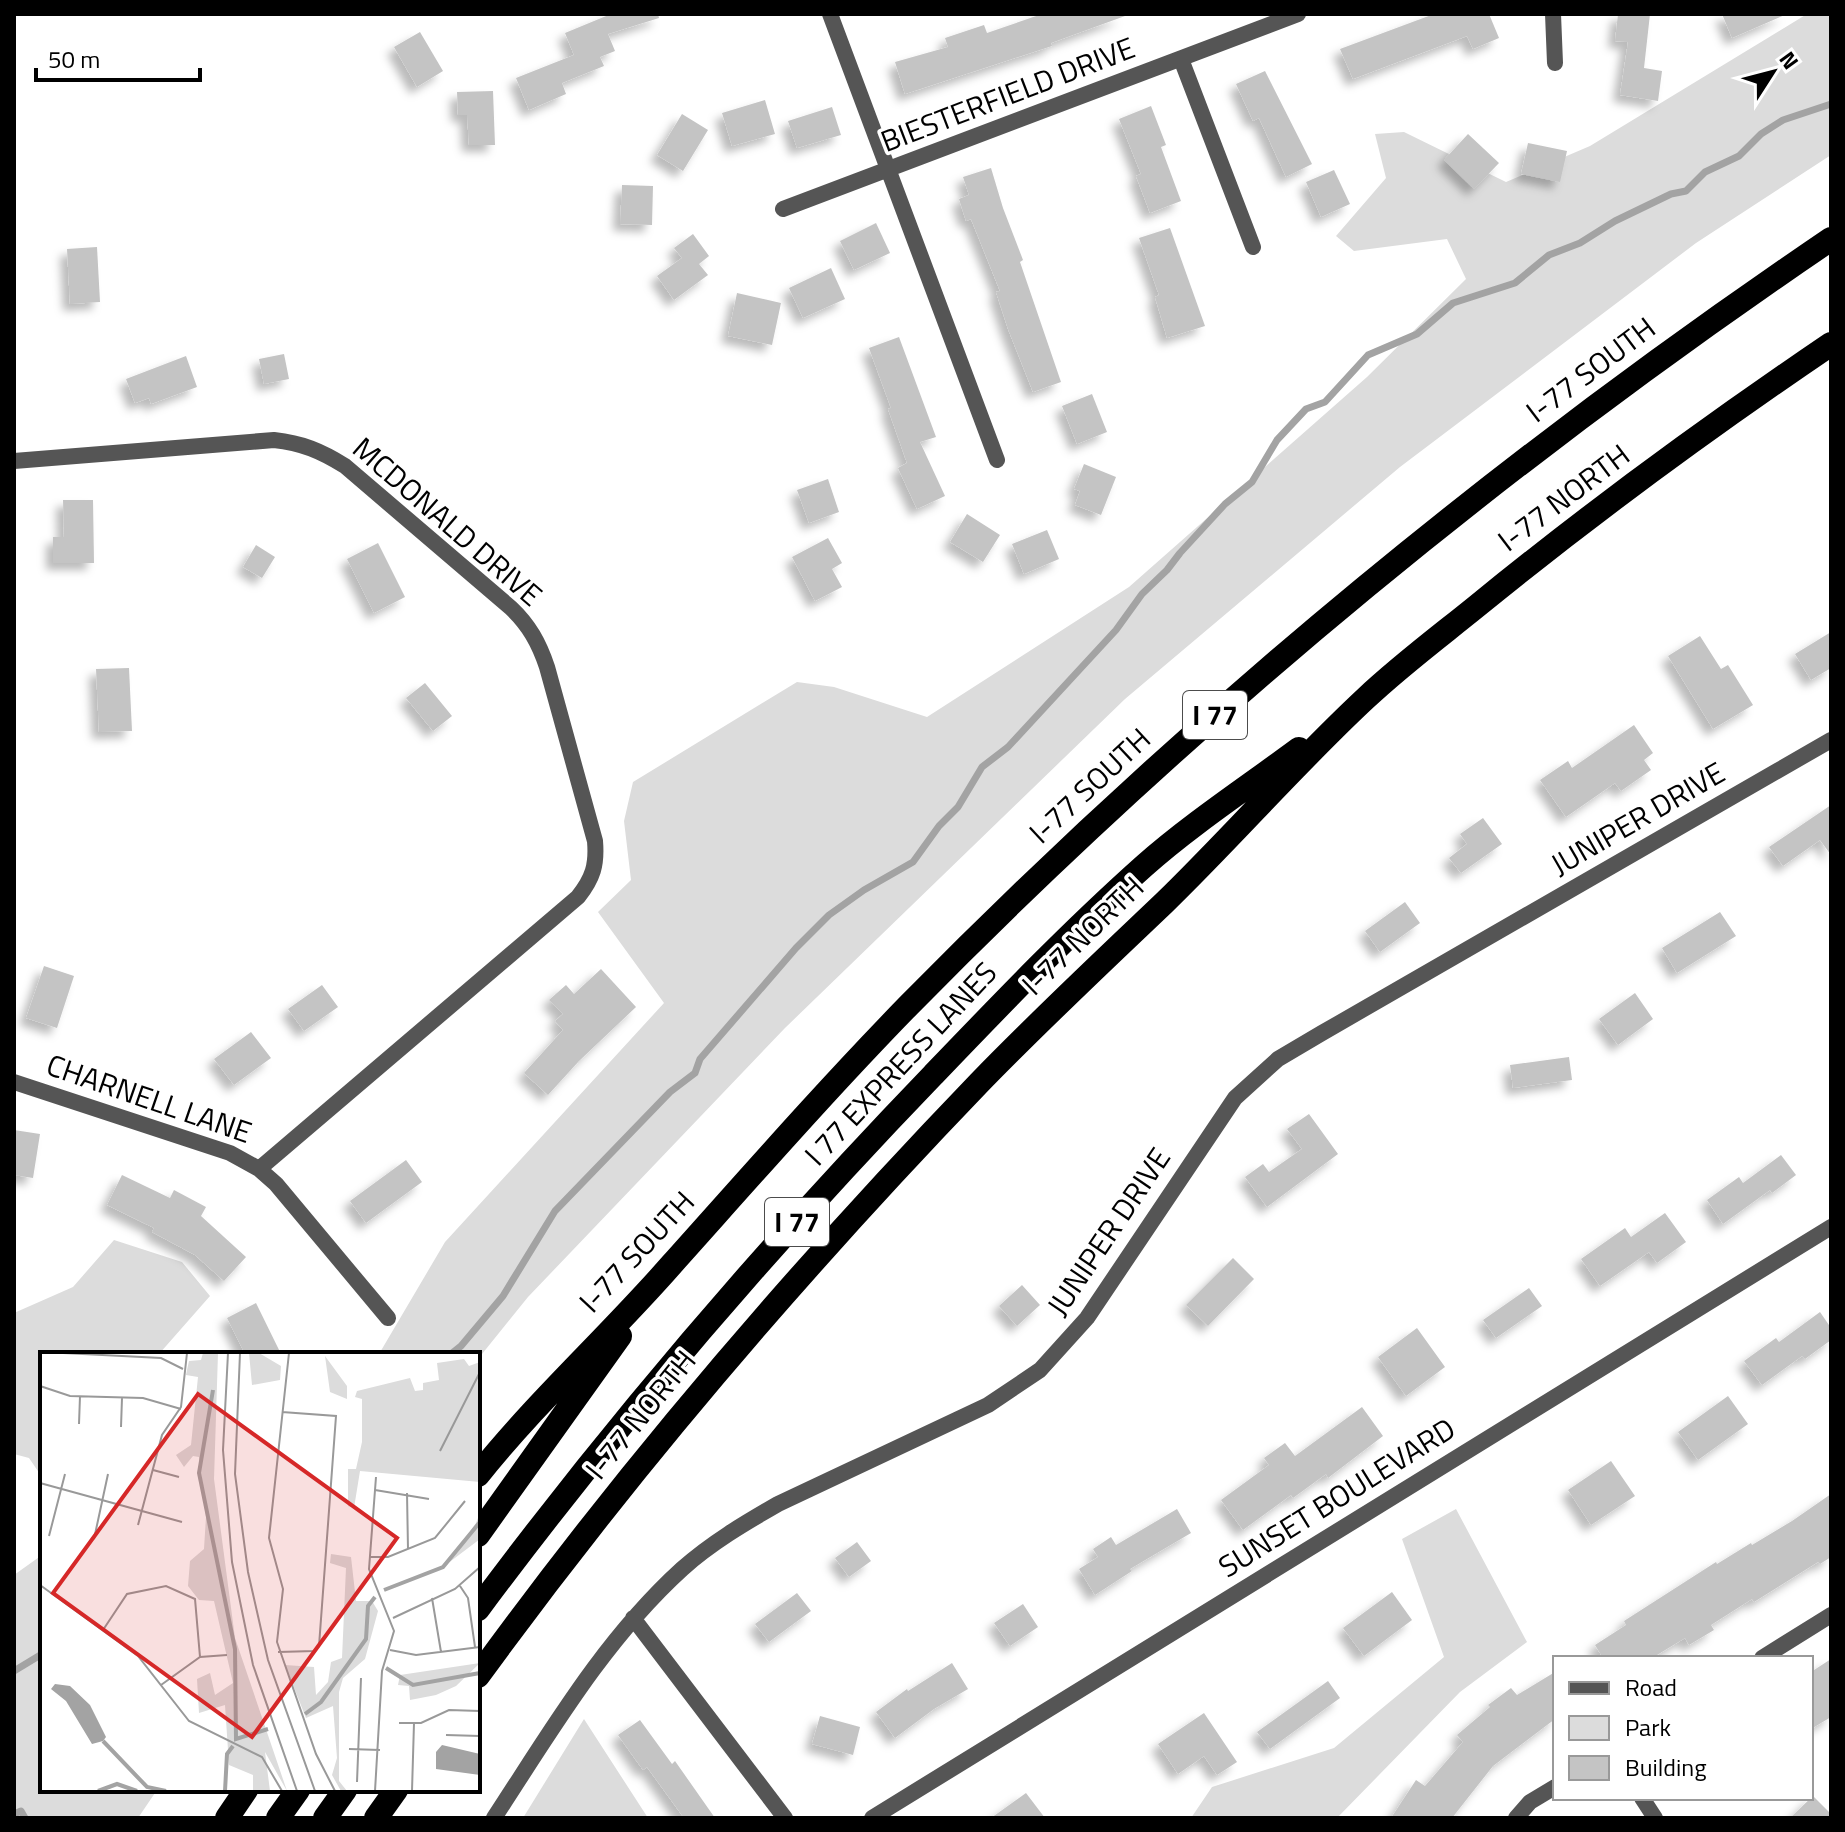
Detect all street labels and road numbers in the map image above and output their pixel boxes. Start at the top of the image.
street label: BIESTERFIELD DRIVE [874,24,1141,164]
street label: I-77 SOUTH [1516,305,1665,433]
street label: MCDONALD DRIVE [343,426,553,617]
street label: I-77 NORTH [1488,432,1639,562]
road number: I 77 [1183,691,1247,739]
street label: I-77 SOUTH [1018,717,1161,854]
street label: JUNIPER DRIVE [1542,750,1733,887]
street label: I-77 NORTH [1011,865,1154,1006]
street label: I 77 EXPRESS LANES [793,951,1007,1176]
street label: CHARNELL LANE [41,1041,258,1155]
street label: JUNIPER DRIVE [1035,1138,1182,1325]
street label: I-77 SOUTH [568,1180,705,1323]
road number: I 77 [765,1198,829,1246]
street label: I-77 NORTH [574,1340,707,1489]
street label: SUNSET BOULEVARD [1209,1406,1464,1589]

